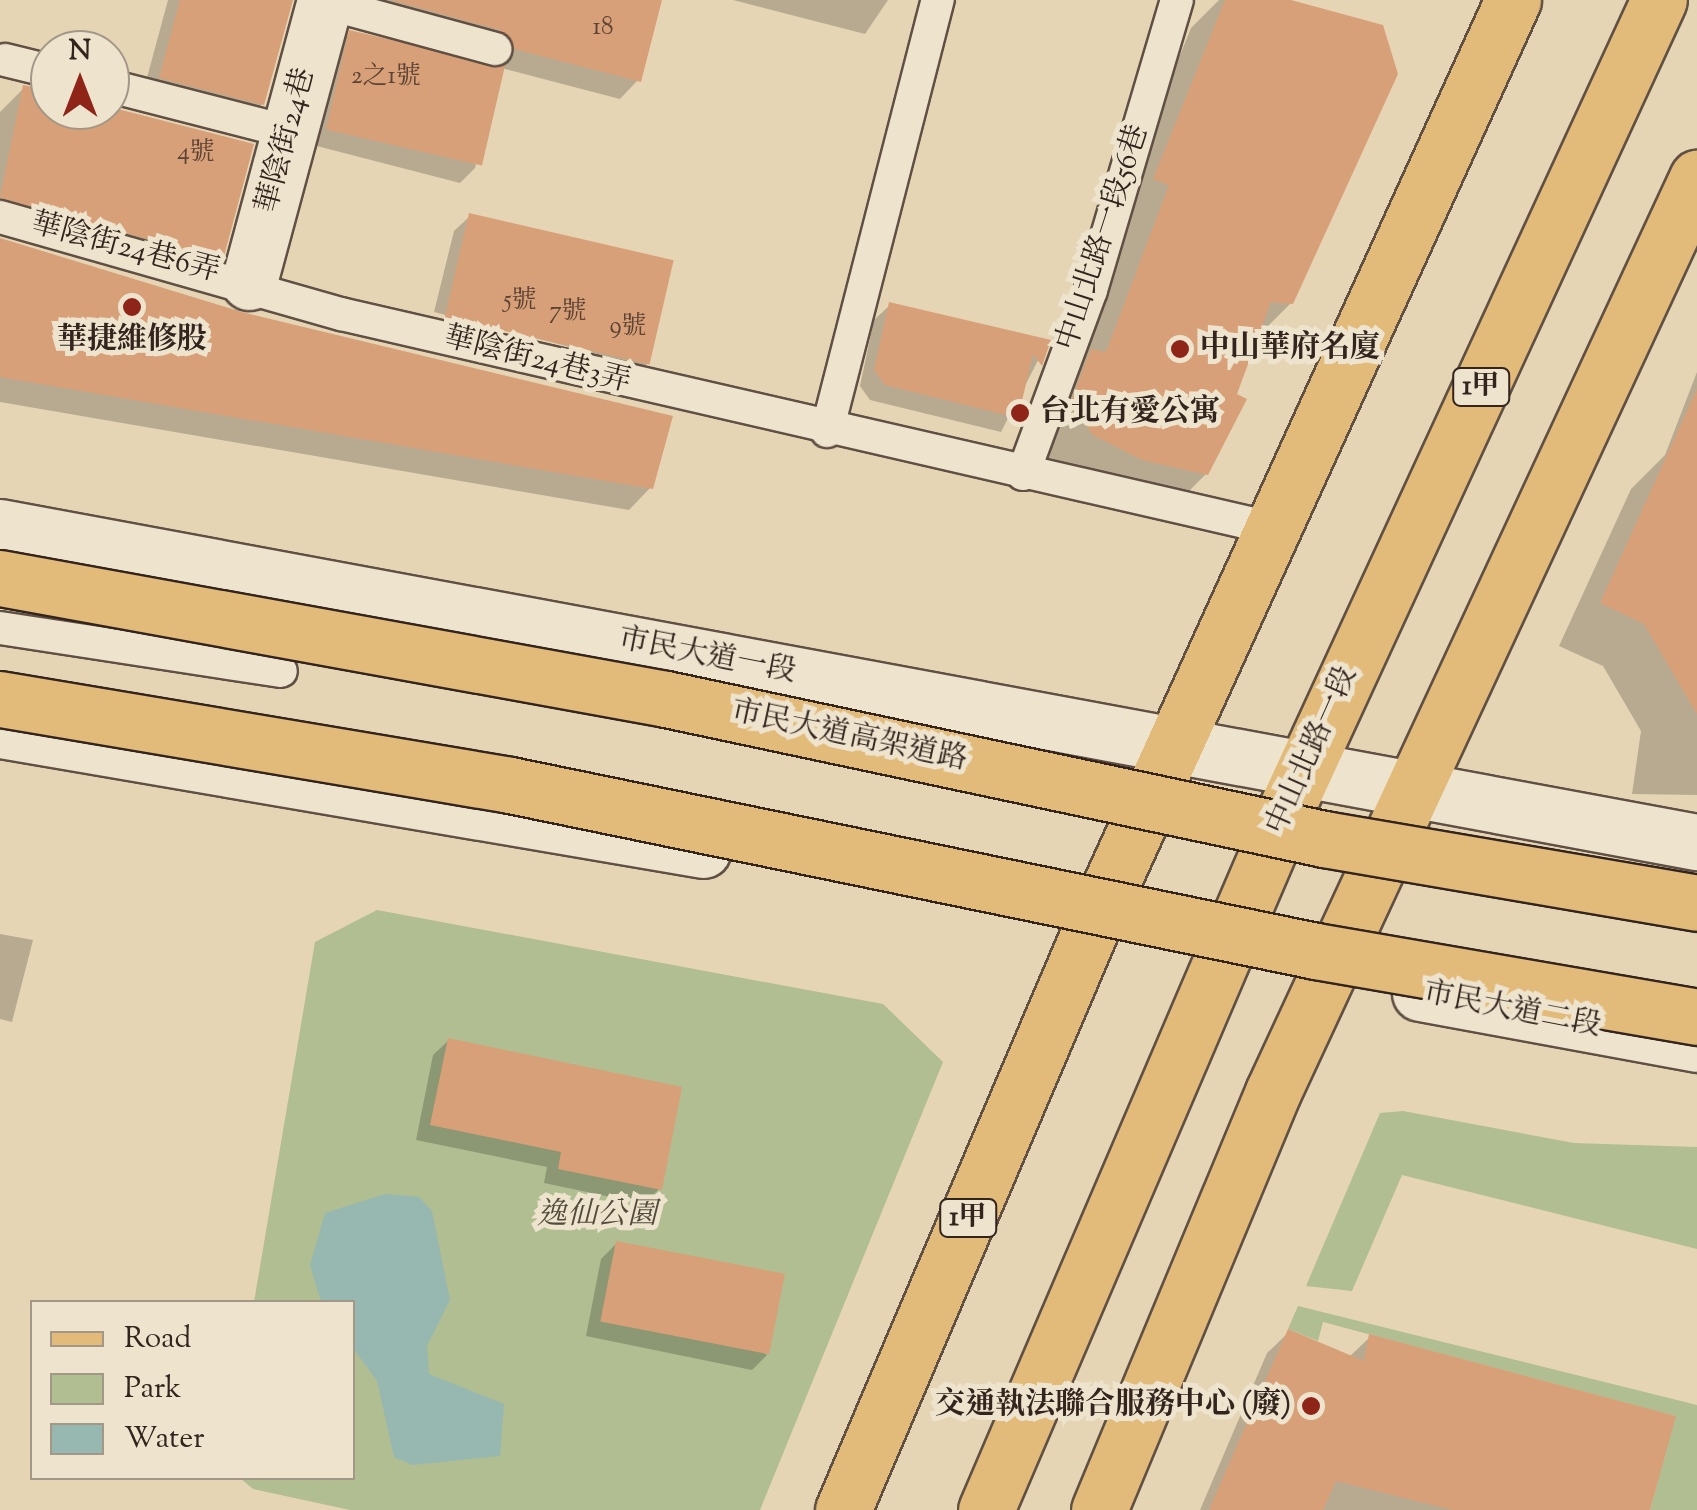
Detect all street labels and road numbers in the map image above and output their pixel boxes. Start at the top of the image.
street label: 華陰街24巷 [250,64,324,218]
street label: 中山北路一段56巷 [1051,121,1157,355]
street label: 華陰街24巷6弄 [27,206,223,292]
street label: 華陰街24巷3弄 [440,320,634,402]
road number: 1甲 [1451,364,1511,410]
street label: 市民大道一段 [615,622,799,692]
street label: 中山北路一段 [1260,661,1366,841]
street label: 市民大道高架道路 [728,694,970,780]
street label: 市民大道二段 [1420,976,1604,1046]
road number: 1甲 [938,1195,998,1241]

